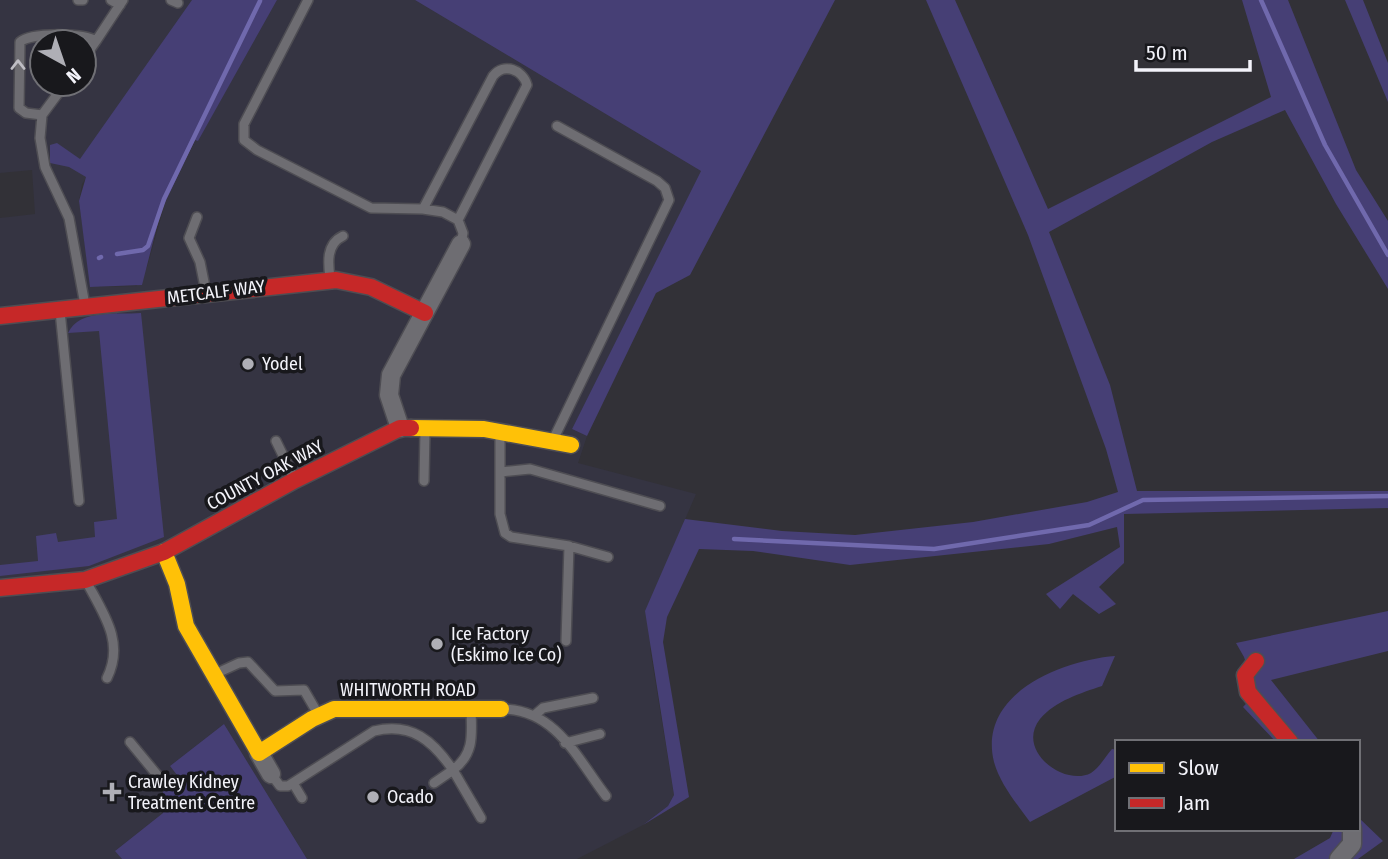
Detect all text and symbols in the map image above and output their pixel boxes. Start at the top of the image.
north arrow [28,28,98,98]
scale bar [1136,28,1250,72]
text: 50 m [1146,40,1188,66]
one-way arrow [10,59,26,70]
text: N [62,63,85,88]
street label: METCALF WAY [166,275,266,309]
place label: Yodel [262,353,303,375]
marker: Yodel [240,356,256,372]
street label: COUNTY OAK WAY [203,435,327,515]
place label: Ice Factory (Eskimo Ice Co) [451,623,562,666]
marker: Ice Factory (Eskimo Ice Co) [429,636,445,652]
street label: WHITWORTH ROAD [340,679,476,701]
legend [1115,740,1360,831]
text: Slow [1178,755,1219,781]
place label: Crawley Kidney Treatment Centre [128,771,255,814]
marker: Crawley Kidney Treatment Centre [102,782,122,802]
place label: Ocado [387,786,434,808]
marker: Ocado [365,789,381,805]
text: Jam [1178,790,1210,816]

